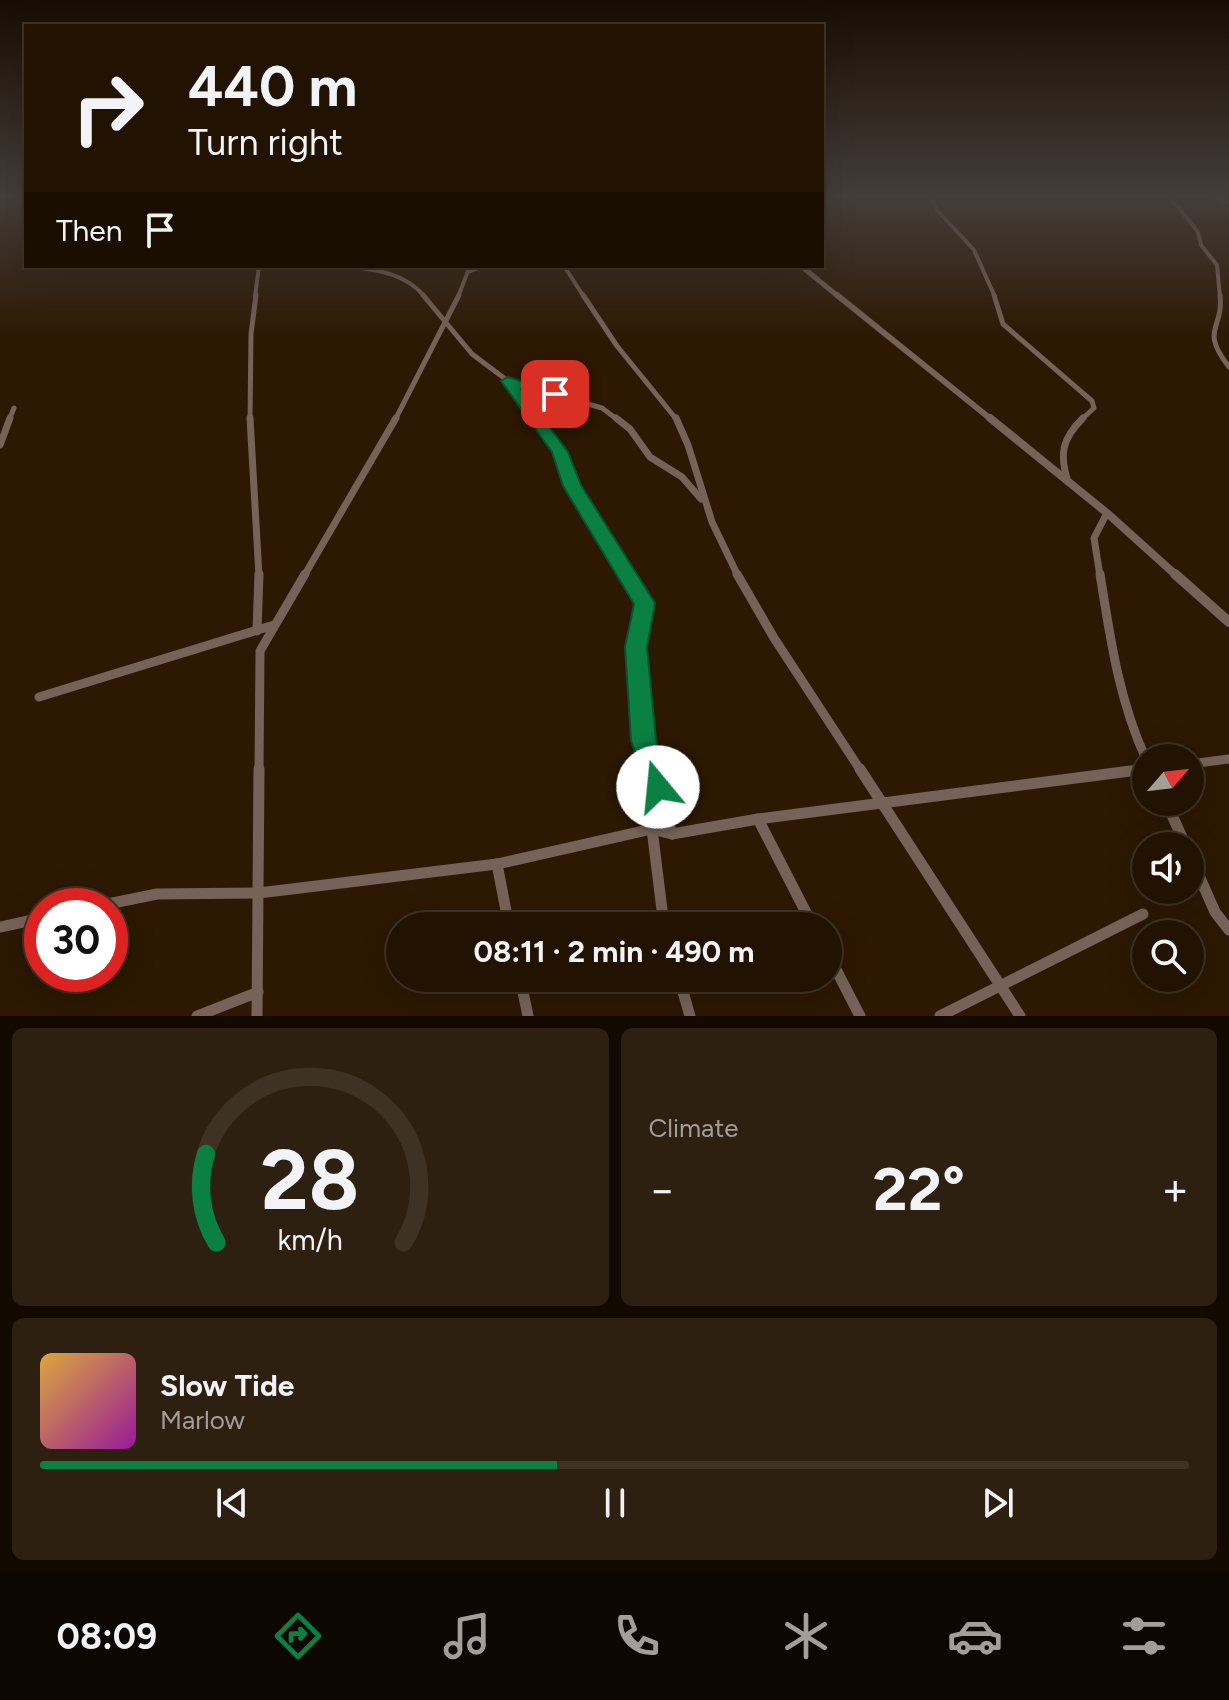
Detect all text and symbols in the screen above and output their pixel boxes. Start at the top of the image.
text: 440 m [188,53,357,120]
icon: right [56,56,160,160]
text: Turn right [188,121,343,164]
icon: arrive [138,208,182,252]
text: Then [56,212,122,249]
pin [521,360,589,428]
icon: arrive [533,372,577,416]
north arrow [1132,744,1204,816]
map controls [1132,744,1204,992]
position arrow [616,745,700,829]
button: sound [1132,832,1204,904]
speed limit sign: 30 [24,888,128,992]
button: search [1132,920,1204,992]
text: 08:11 · 2 min · 490 m [473,933,755,970]
text: Climate [649,1112,738,1144]
text: 28 [261,1130,360,1230]
text: 22° [873,1153,965,1225]
text: − [649,1163,676,1216]
text: + [1162,1163,1189,1216]
text: km/h [278,1223,343,1257]
text: Slow Tide [160,1367,294,1404]
text: Marlow [160,1404,245,1436]
icon: previous [210,1481,254,1525]
icon: pause [593,1481,637,1525]
icon: next [976,1481,1020,1525]
icon: directions [270,1608,326,1664]
icon: music [439,1608,495,1664]
icon: phone [609,1608,665,1664]
icon: climate [778,1608,834,1664]
icon: car [947,1608,1003,1664]
icon: filters [1116,1608,1172,1664]
text: 08:09 [57,1615,157,1658]

